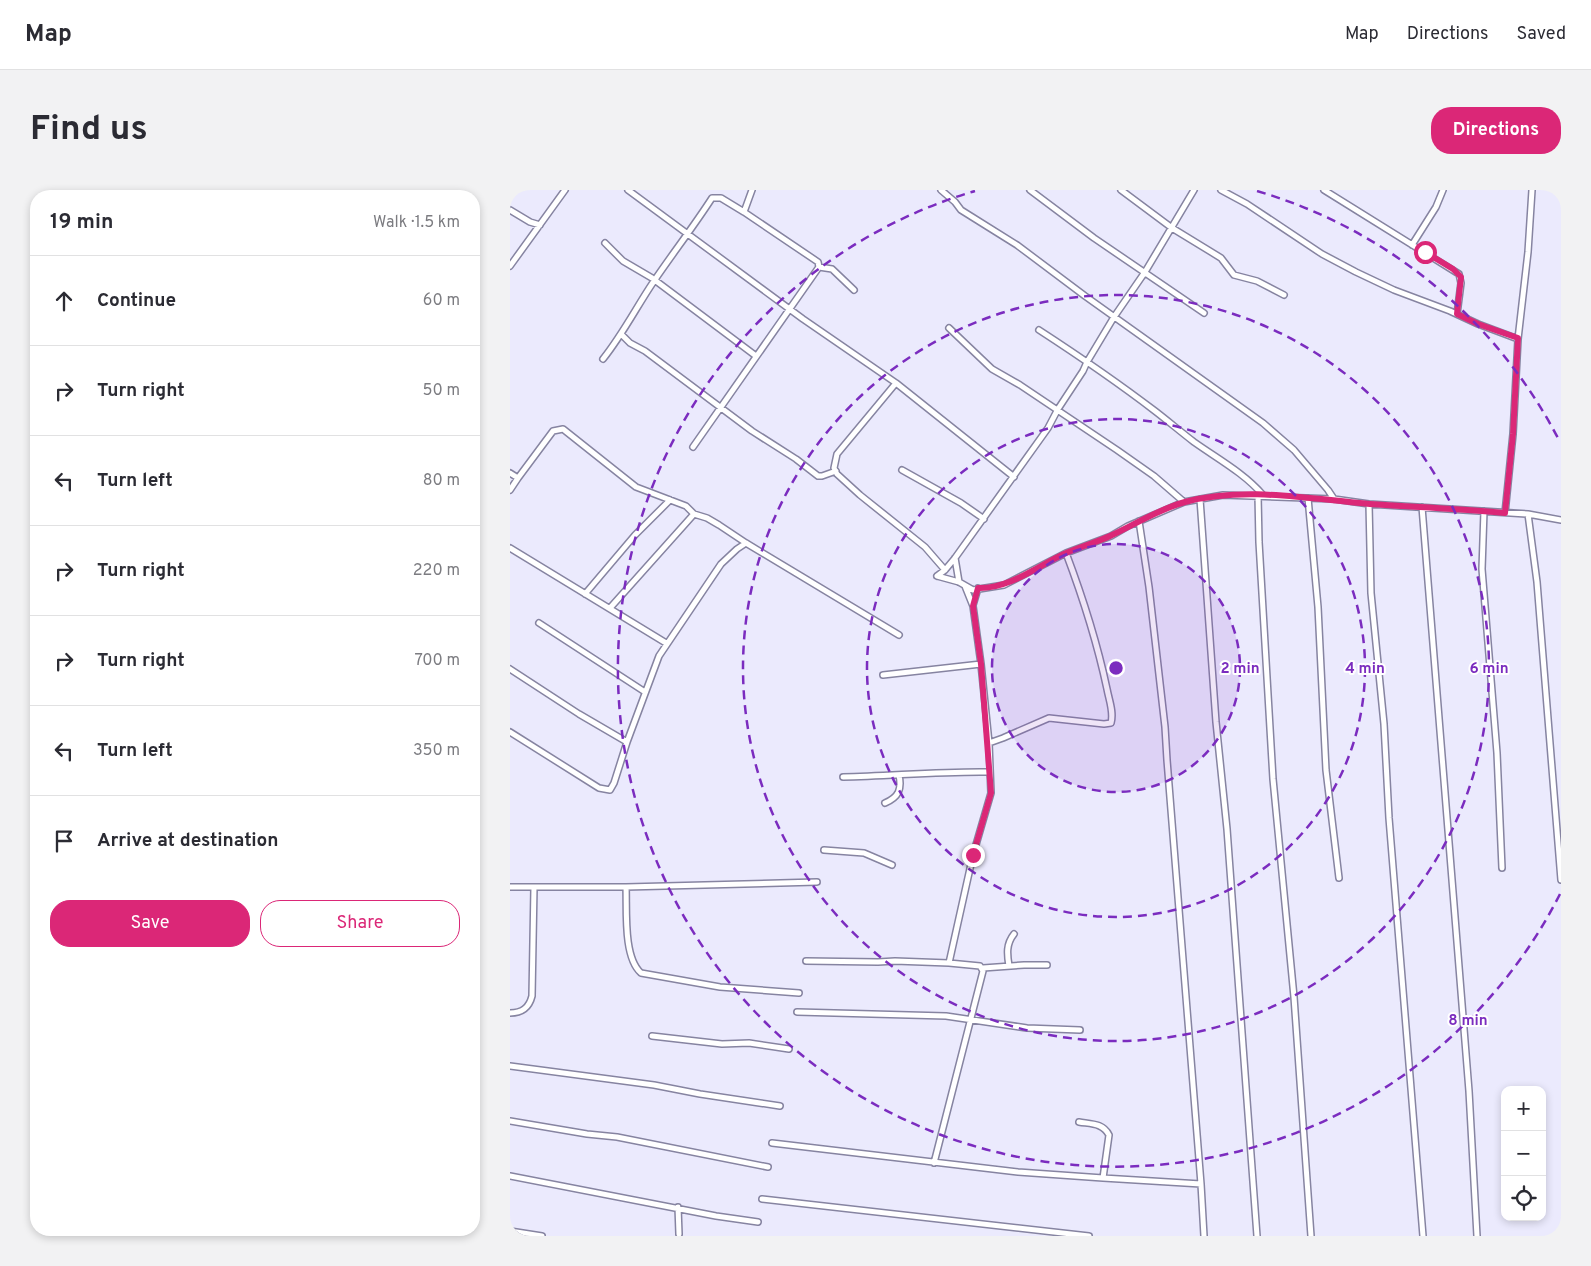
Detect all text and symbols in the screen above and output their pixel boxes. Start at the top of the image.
text: Map [25,20,72,50]
text: Map [1345,23,1379,46]
text: Directions [1407,23,1489,46]
text: Saved [1517,23,1566,46]
button: Directions [1431,107,1561,154]
text: Find us [30,108,148,152]
text: 19 min [50,209,113,236]
text: Walk · 1.5 km [373,213,460,233]
route start [1414,241,1437,264]
icon: ahead [50,287,78,315]
text: Continue [97,289,176,313]
text: 60 m [423,291,460,311]
icon: right [50,377,78,405]
text: Turn right [97,379,185,403]
text: 50 m [423,381,460,401]
icon: left [50,467,78,495]
text: Turn left [97,469,173,493]
text: 80 m [423,471,460,491]
icon: right [50,557,78,585]
text: Turn right [97,559,185,583]
text: 220 m [413,561,460,581]
icon: right [50,647,78,675]
text: Turn right [97,649,185,673]
text: 700 m [414,651,460,671]
centre of rings [1107,659,1125,677]
text: 2 min [1220,660,1260,679]
text: 4 min [1345,660,1385,679]
text: 6 min [1469,660,1509,679]
icon: left [50,737,78,765]
text: Turn left [97,739,173,763]
text: 350 m [413,741,460,761]
icon: arrive [50,827,78,855]
text: Arrive at destination [97,829,278,853]
route end [962,844,985,867]
button: Save [50,900,250,947]
button: Share [260,900,460,947]
text: 8 min [1448,1012,1488,1031]
map controls [1501,1086,1546,1221]
button: + [1501,1086,1546,1131]
button: − [1501,1131,1546,1176]
button: locate [1501,1176,1546,1221]

